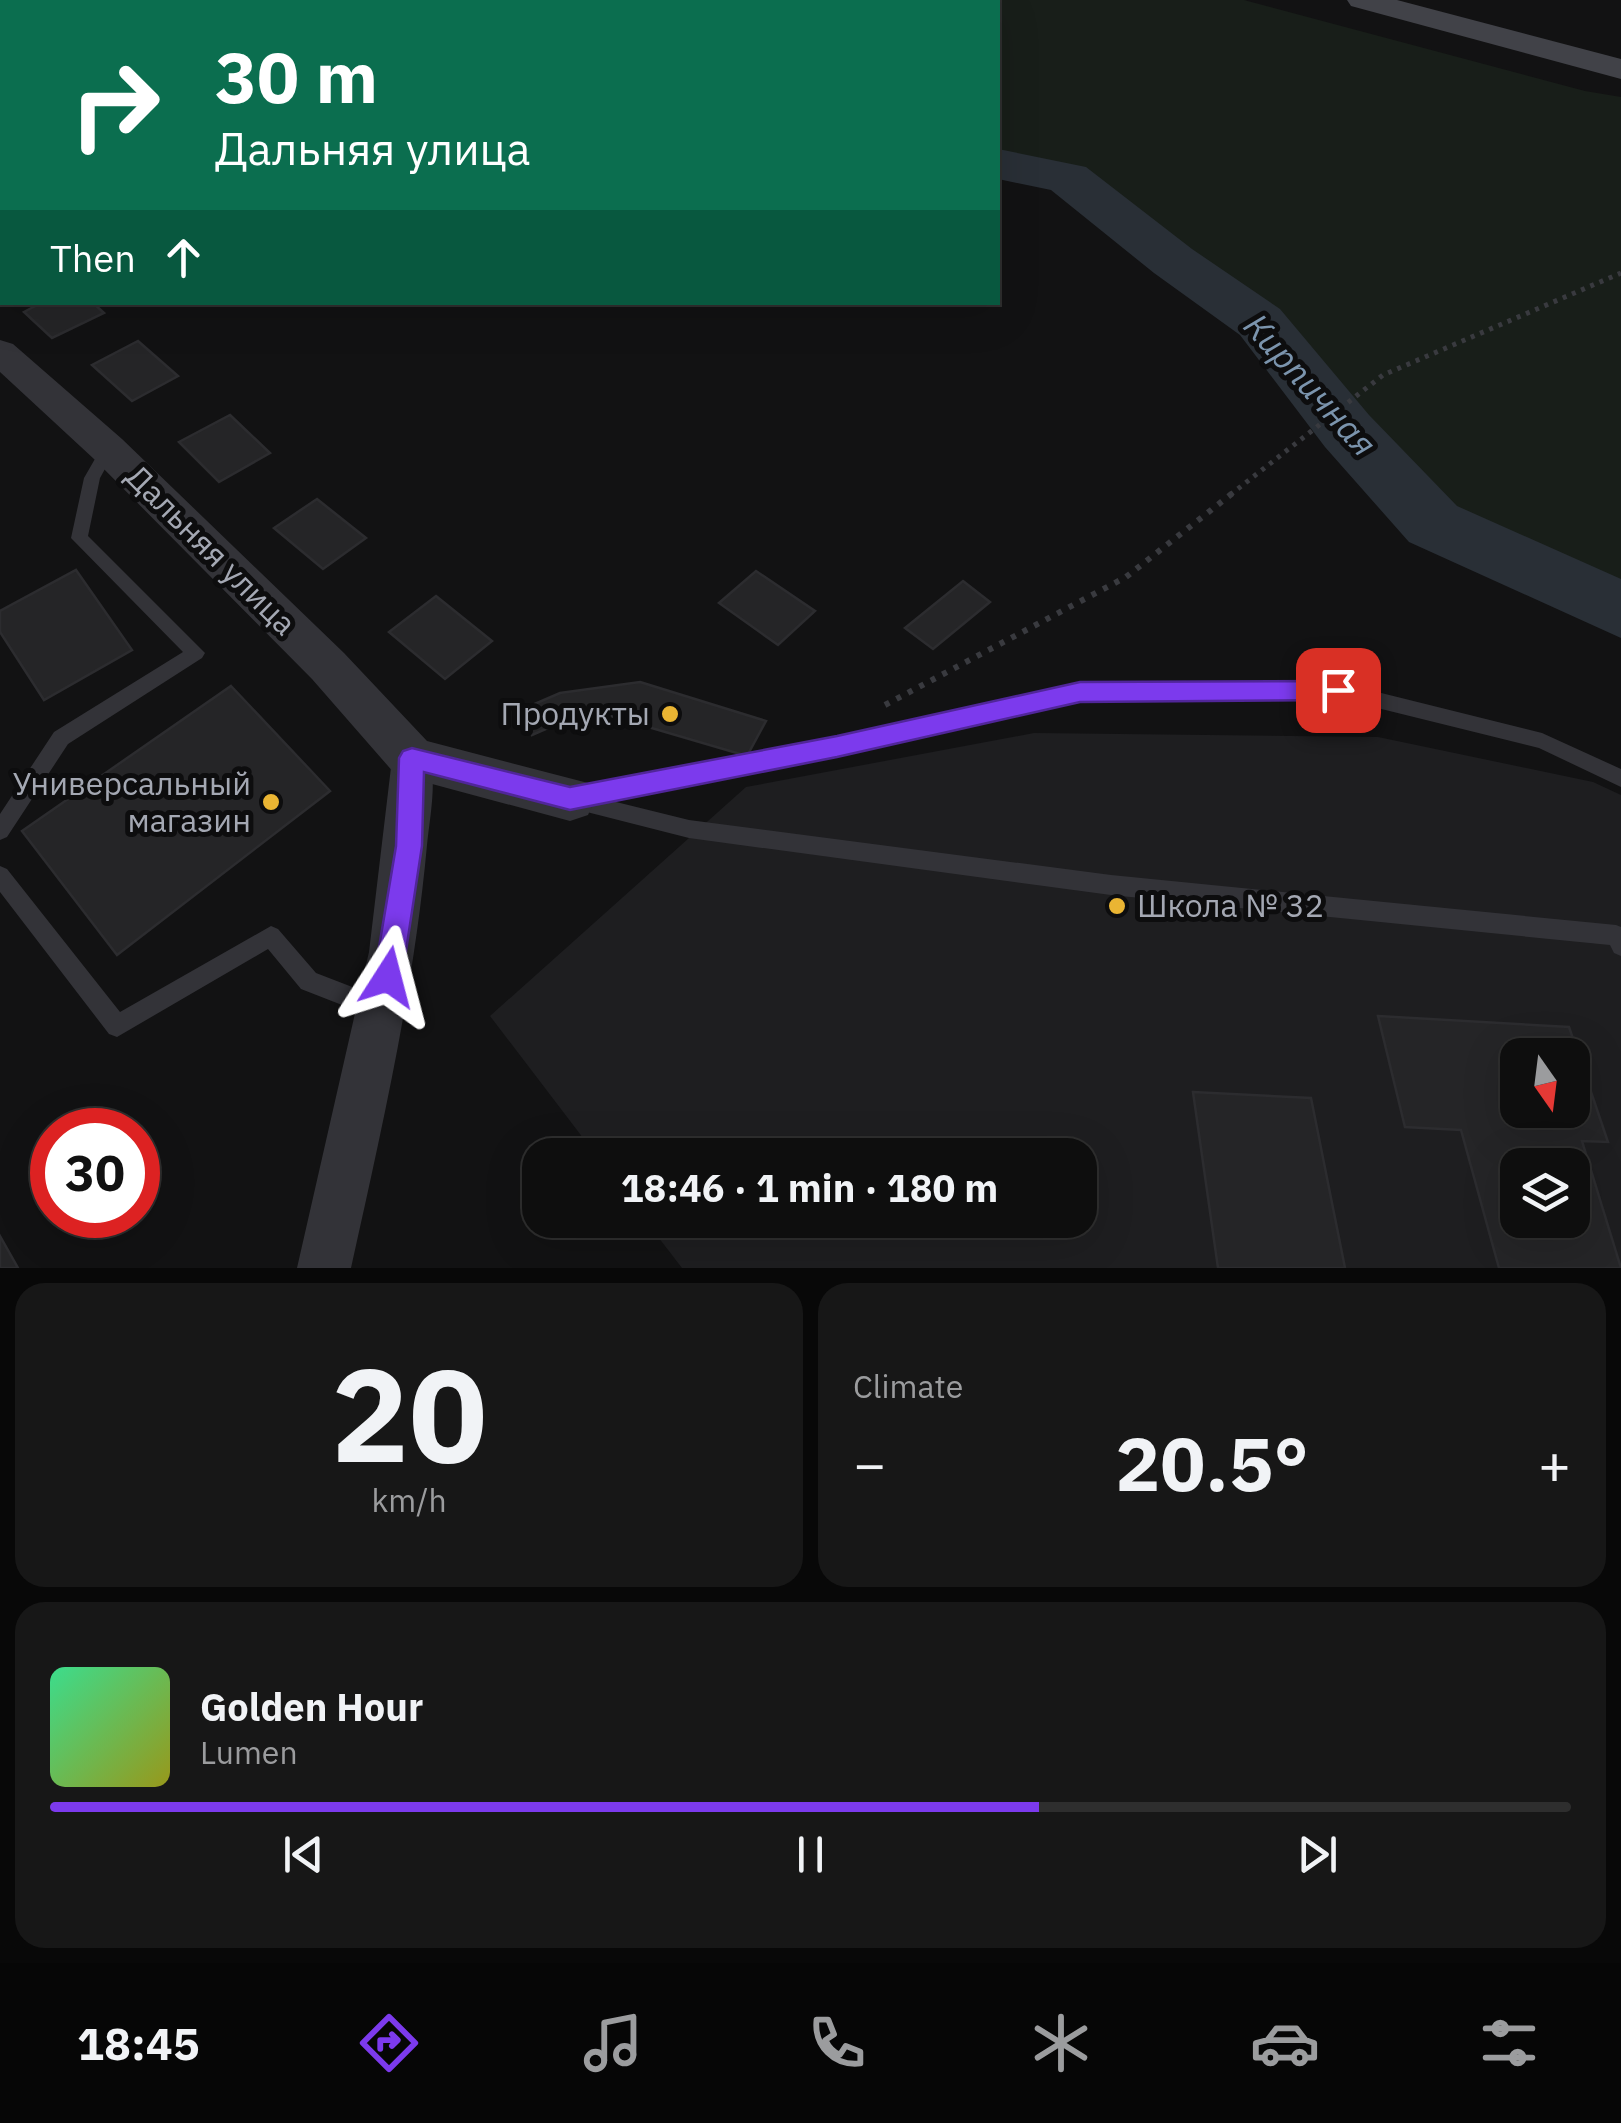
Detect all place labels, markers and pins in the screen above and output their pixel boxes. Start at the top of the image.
pin [1296,648,1381,733]
place label: Продукты [501,692,650,734]
marker: Продукты [659,703,681,725]
place label: Универсальный магазин [13,762,251,841]
marker: Универсальный магазин [260,791,282,813]
place label: Школа № 32 [1137,884,1324,926]
marker: Школа № 32 [1106,895,1128,917]

